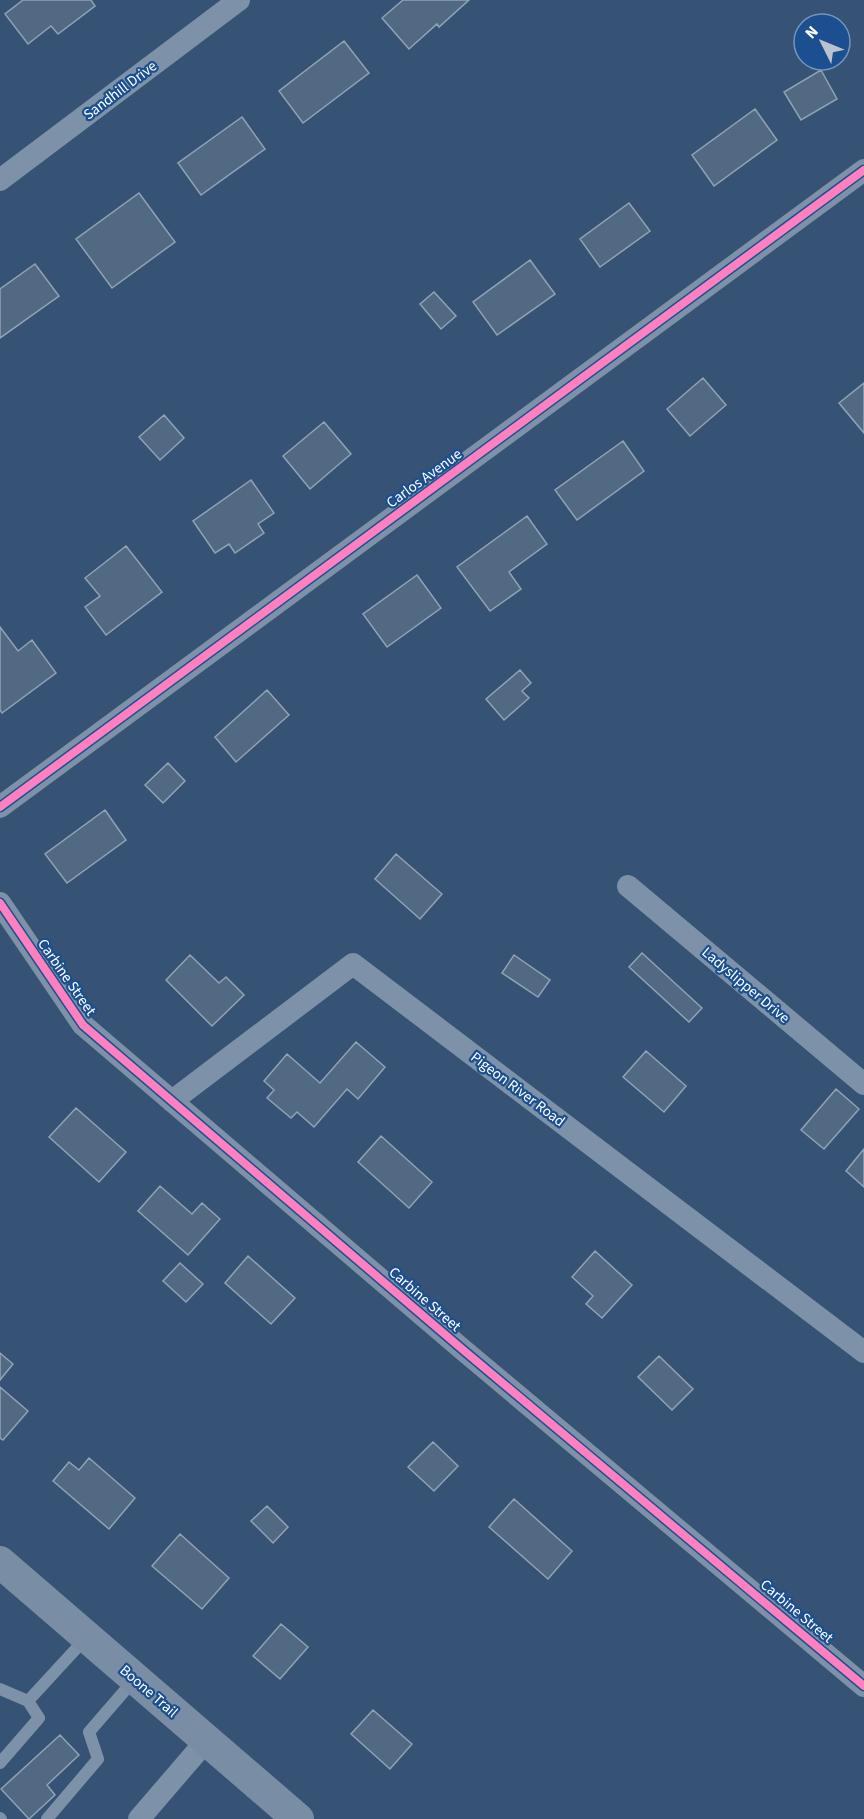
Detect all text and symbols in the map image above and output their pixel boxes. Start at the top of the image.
north arrow [792,12,852,72]
text: N [800,21,823,44]
street label: Sandhill Drive [79,56,161,125]
street label: Carlos Avenue [382,444,466,513]
street label: Carbine Street [32,935,101,1020]
street label: Ladyslipper Drive [697,942,794,1028]
street label: Pigeon River Road [466,1047,569,1132]
street label: Carbine Street [384,1262,465,1337]
street label: Carbine Street [756,1575,838,1648]
street label: Boone Trail [115,1660,182,1723]

